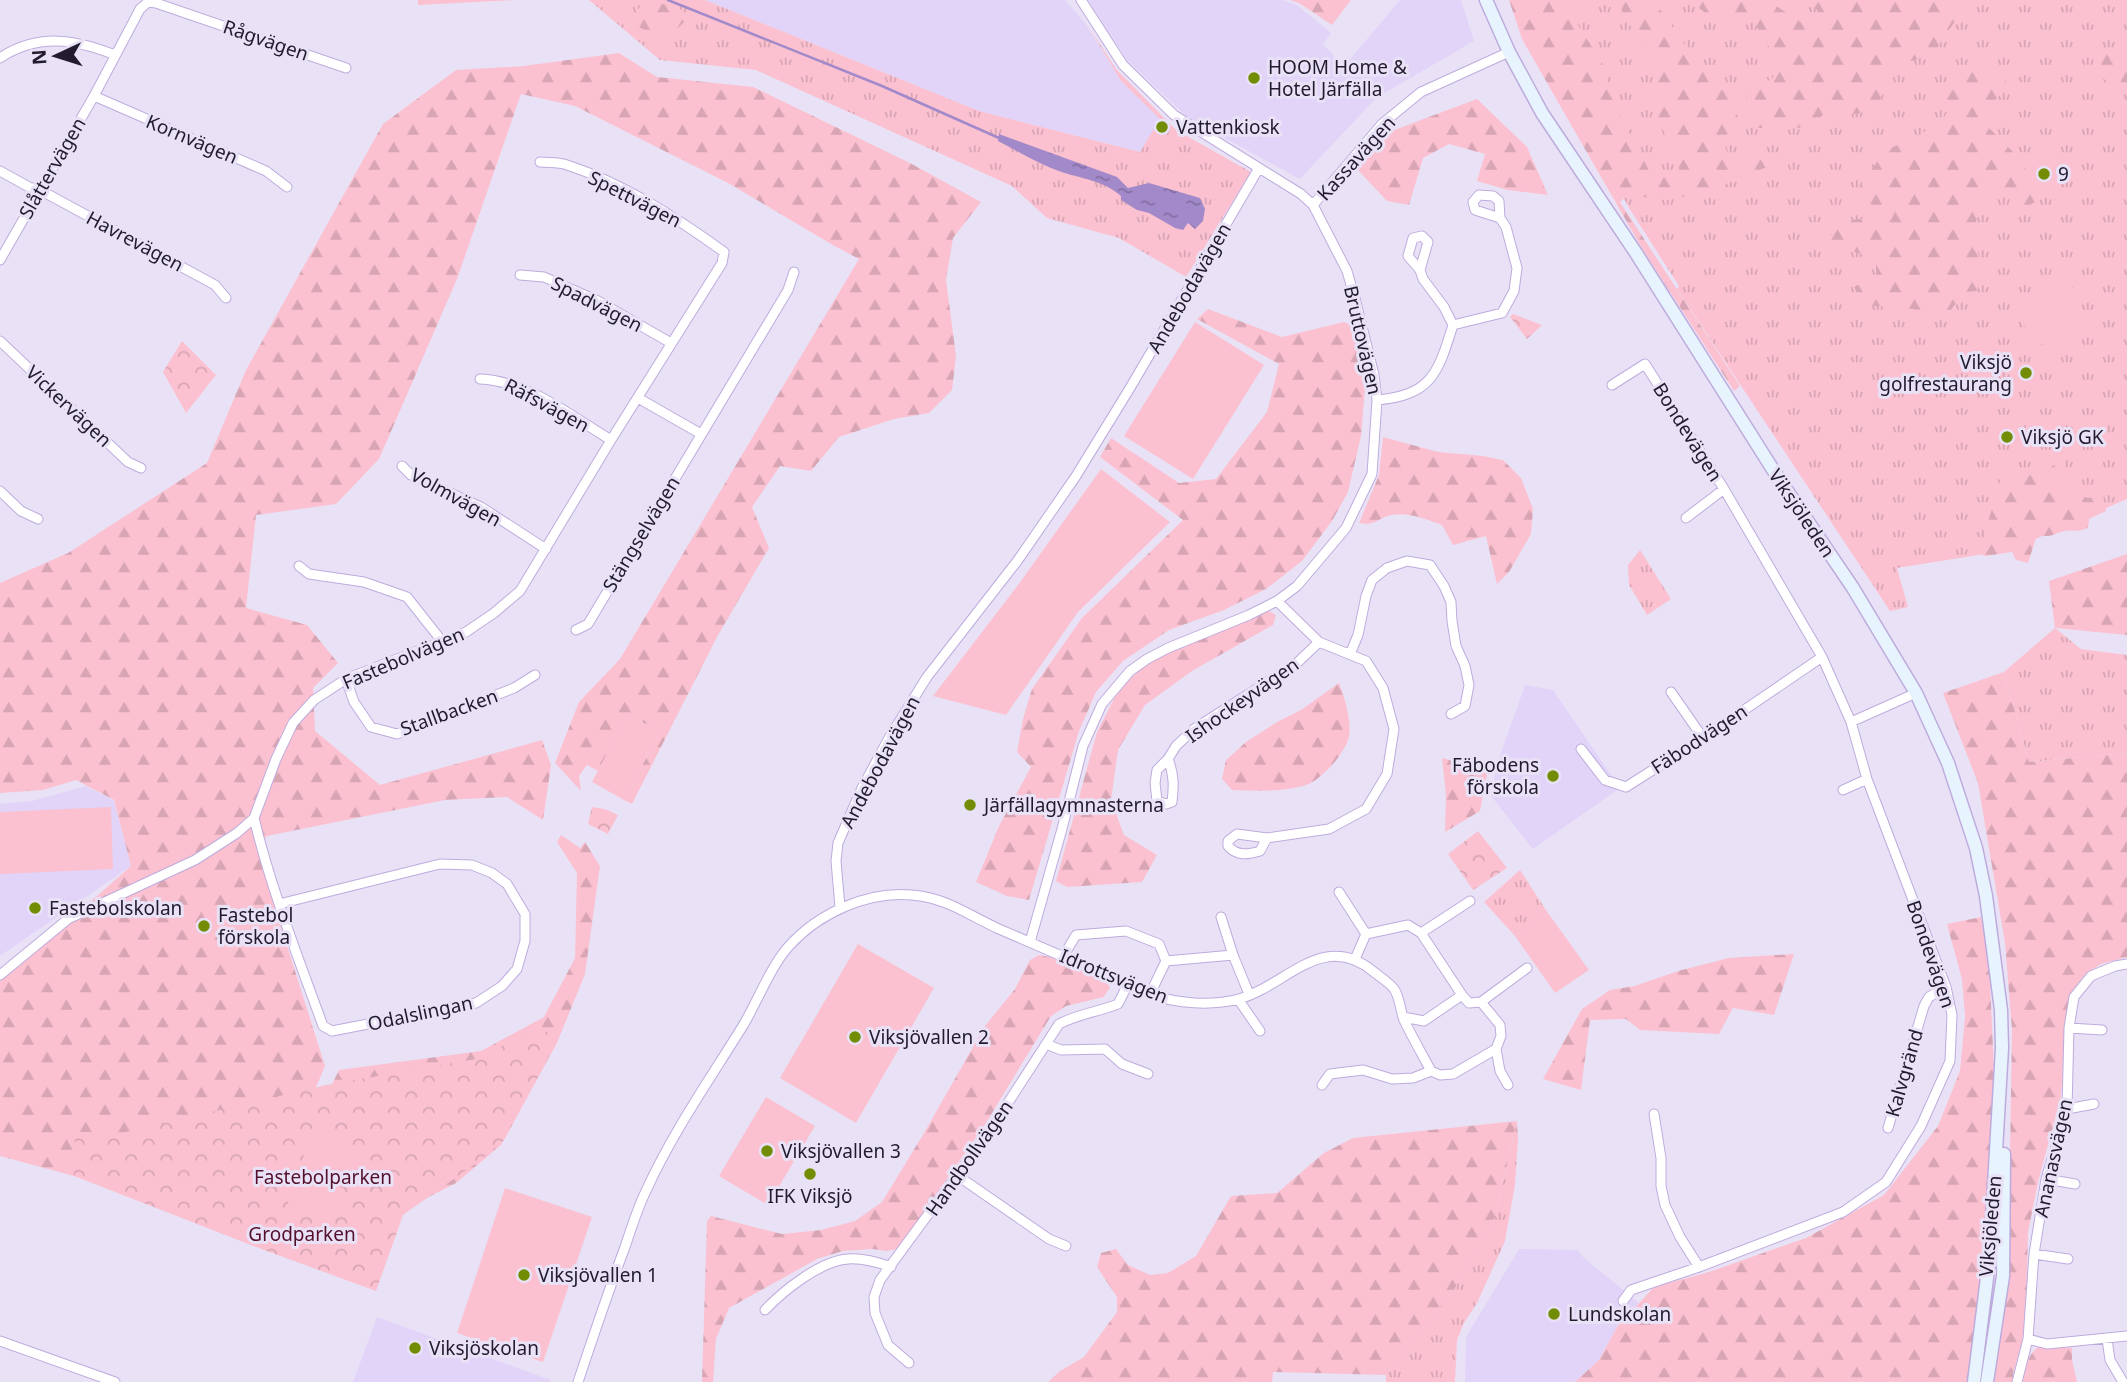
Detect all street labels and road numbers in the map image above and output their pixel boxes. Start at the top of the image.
street label: Rågvägen [220,13,312,67]
street label: Kornvägen [142,108,242,170]
street label: Kassavägen [1311,110,1401,206]
street label: Slåttervägen [13,113,91,223]
street label: Spettvägen [584,164,686,234]
street label: Havrevägen [82,204,188,278]
street label: Andebodavägen [1141,218,1237,358]
street label: Spadvägen [547,270,647,338]
street label: Bruttovägen [1338,283,1388,397]
street label: Vickervägen [20,359,118,453]
street label: Räfsvägen [500,372,594,438]
street label: Bondevägen [1647,378,1729,486]
street label: Volmvägen [406,461,506,533]
street label: Viksjöleden [1763,464,1841,562]
street label: Stängselvägen [596,471,686,597]
street label: Fastebolvägen [338,621,468,695]
street label: Ishockeyvägen [1180,651,1304,749]
street label: Stallbacken [397,682,501,742]
street label: Andebodavägen [834,691,926,833]
street label: Fäbodvägen [1646,698,1752,780]
street label: Bondevägen [1900,897,1962,1011]
street label: Idrottsvägen [1056,943,1172,1009]
street label: Odalslingan [365,989,475,1037]
street label: Kalvgränd [1879,1026,1929,1120]
street label: Handbollvägen [919,1095,1019,1221]
street label: Ananasvägen [2028,1096,2078,1220]
street label: Viksjöleden [1973,1174,2007,1278]

